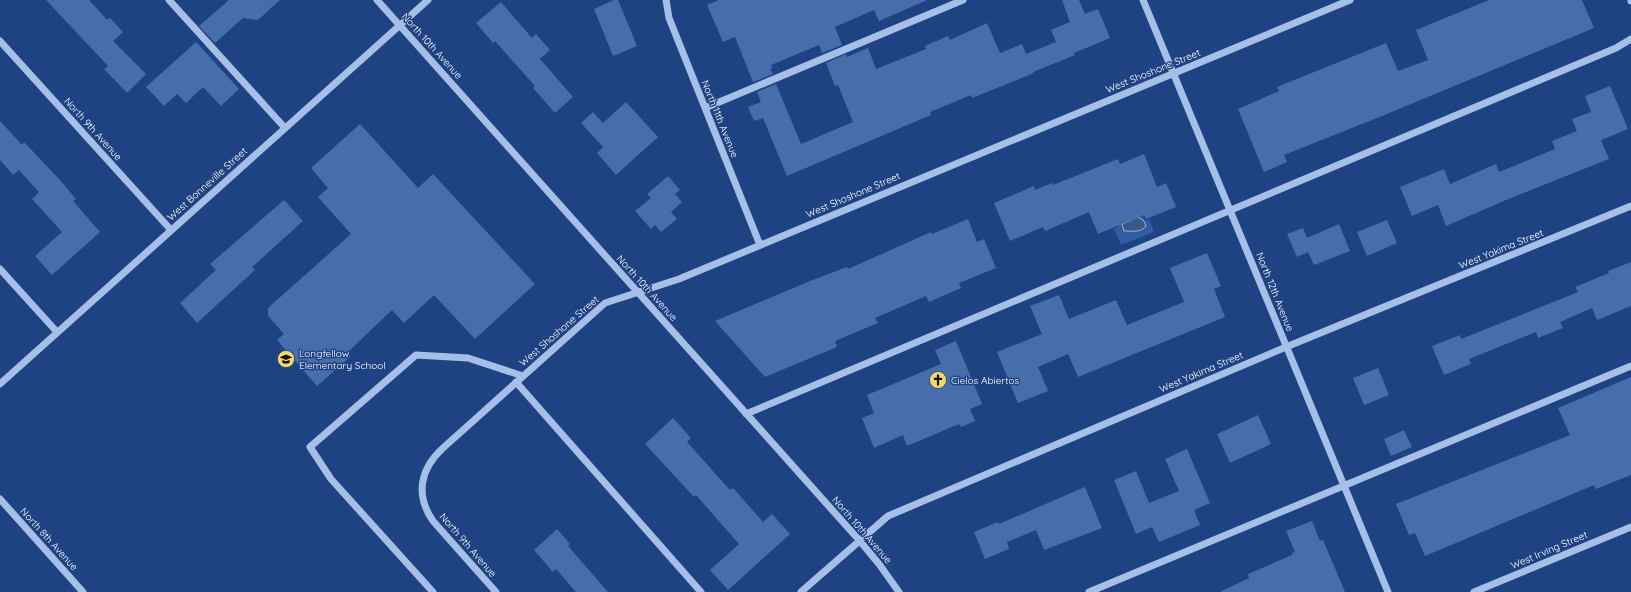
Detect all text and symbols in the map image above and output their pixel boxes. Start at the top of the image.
street label: North 10th Avenue [399,10,465,82]
street label: West Shoshone Street [1104,46,1203,96]
street label: North 11th Avenue [699,78,742,160]
street label: North 9th Avenue [61,95,125,164]
street label: West Bonneville Street [164,144,250,223]
street label: West Shoshone Street [804,169,903,221]
street label: West Yakima Street [1457,226,1546,272]
street label: North 12th Avenue [1253,251,1297,334]
street label: North 10th Avenue [614,252,680,324]
street label: West Shoshone Street [517,292,602,369]
place label: Longfellow Elementary School [299,347,386,372]
street label: West Yakima Street [1157,348,1246,396]
school or university icon: Longfellow Elementary School [276,349,296,369]
church icon: Cielos Abiertos [928,370,948,390]
place label: Cielos Abiertos [951,374,1020,387]
street label: North 10th Avenue [829,494,895,566]
street label: North 8th Avenue [17,505,81,573]
street label: North 9th Avenue [437,510,500,580]
street label: West Irving Street [1509,528,1590,572]

